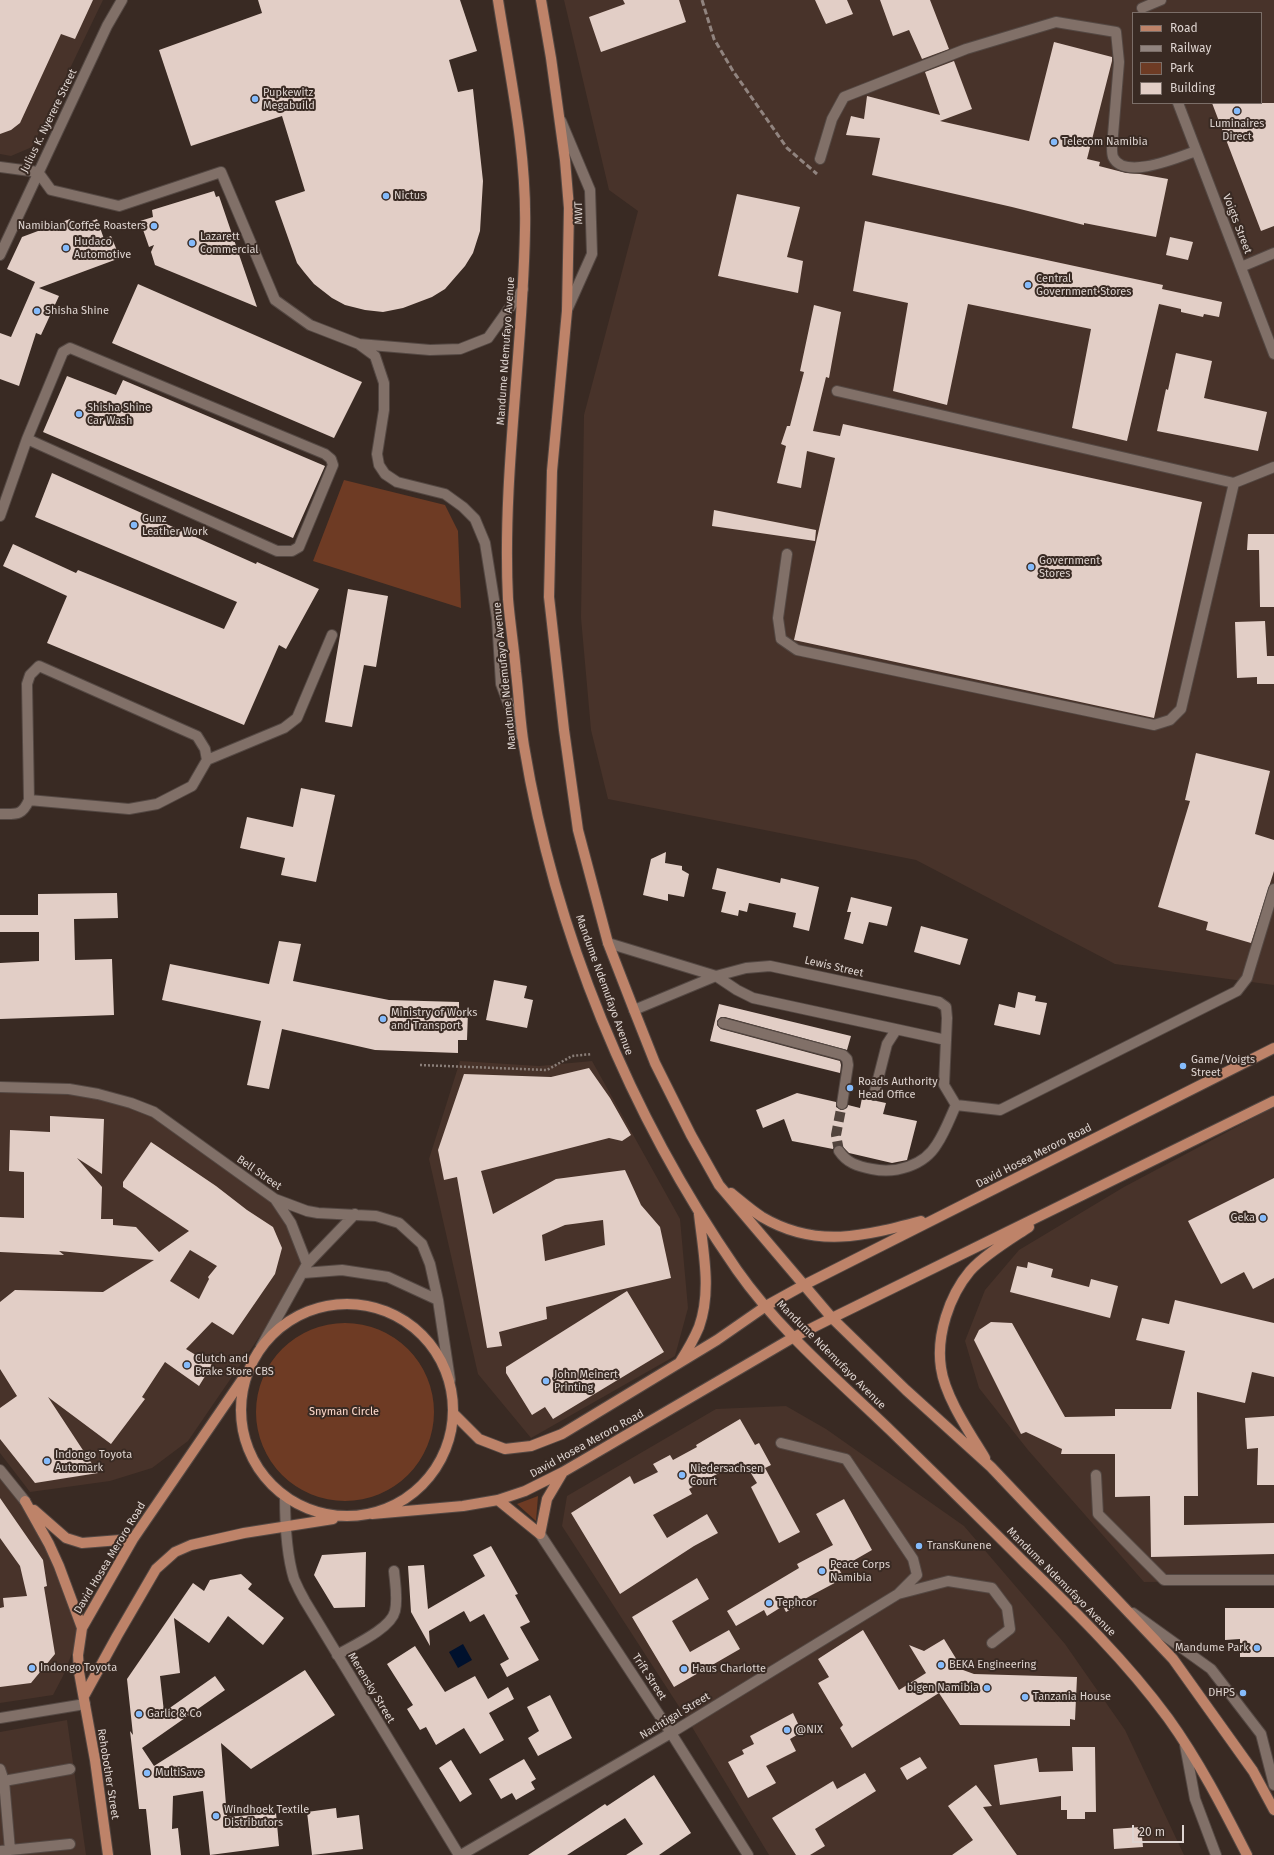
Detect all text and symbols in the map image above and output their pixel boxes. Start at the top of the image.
legend [1132,12,1262,104]
text: Road [1170,21,1198,35]
text: Railway [1170,41,1211,55]
text: Park [1170,61,1194,75]
street label: Julius K. Nyerere Street [18,67,80,175]
text: Building [1170,81,1215,95]
place label: Pupkewitz Megabuild [263,86,315,112]
marker: Pupkewitz Megabuild [250,94,260,104]
marker: Luminaires Direct [1232,106,1242,116]
place label: Luminaires Direct [1210,117,1264,143]
place label: Telecom Namibia [1062,135,1148,149]
marker: Telecom Namibia [1049,137,1059,147]
place label: Nictus [394,189,425,203]
marker: Nictus [381,191,391,201]
street label: Voigts Street [1220,192,1254,256]
street label: MWT [572,201,586,225]
place label: Namibian Coffee Roasters [18,219,146,233]
marker: Namibian Coffee Roasters [149,221,159,231]
place label: Lazarett Commercial [200,230,259,256]
place label: Hudaco Automotive [74,235,131,261]
marker: Lazarett Commercial [187,238,197,248]
marker: Hudaco Automotive [61,243,71,253]
place label: Central Government Stores [1036,272,1131,298]
street label: Mandume Ndemufayo Avenue [494,276,518,426]
marker: Central Government Stores [1023,280,1033,290]
place label: Shisha Shine [45,304,109,318]
marker: Shisha Shine [32,306,42,316]
place label: Shisha Shine Car Wash [87,401,151,427]
marker: Shisha Shine Car Wash [74,409,84,419]
place label: Gunz Leather Work [142,512,208,538]
marker: Gunz Leather Work [129,520,139,530]
place label: Government Stores [1039,554,1100,580]
marker: Government Stores [1026,562,1036,572]
street label: Mandume Ndemufayo Avenue [491,601,519,751]
street label: Mandume Ndemufayo Avenue [572,913,636,1057]
street label: Lewis Street [803,954,865,980]
place label: Ministry of Works and Transport [391,1006,477,1032]
marker: Ministry of Works and Transport [378,1014,388,1024]
place label: Game/Voigts Street [1191,1053,1255,1079]
marker: Game/Voigts Street [1178,1061,1188,1071]
place label: Roads Authority Head Office [858,1075,938,1101]
marker: Roads Authority Head Office [845,1083,855,1093]
street label: David Hosea Meroro Road [974,1121,1094,1191]
street label: Bell Street [234,1153,284,1193]
place label: Geka [1231,1211,1255,1225]
marker: Geka [1258,1213,1268,1223]
street label: Mandume Ndemufayo Avenue [774,1298,888,1412]
place label: Clutch and Brake Store CBS [195,1352,274,1378]
marker: Clutch and Brake Store CBS [182,1360,192,1370]
place label: John Meinert Printing [554,1368,618,1394]
marker: John Meinert Printing [541,1376,551,1386]
park label: Snyman Circle [309,1405,379,1419]
street label: David Hosea Meroro Road [528,1407,646,1481]
place label: Indongo Toyota Automark [55,1448,132,1474]
marker: Indongo Toyota Automark [42,1456,52,1466]
place label: Niedersachsen Court [690,1462,764,1488]
marker: Niedersachsen Court [677,1470,687,1480]
street label: David Hosea Meroro Road [71,1500,149,1616]
street label: Mandume Ndemufayo Avenue [1004,1525,1118,1639]
place label: TransKunene [927,1539,991,1553]
marker: TransKunene [914,1541,924,1551]
place label: Peace Corps Namibia [830,1558,890,1584]
marker: Peace Corps Namibia [817,1566,827,1576]
place label: Tephcor [777,1596,817,1610]
marker: Tephcor [764,1598,774,1608]
place label: Mandume Park [1175,1641,1249,1655]
marker: Mandume Park [1252,1643,1262,1653]
street label: Merensky Street [345,1650,397,1726]
street label: Trift Street [629,1651,669,1703]
place label: BEKA Engineering [949,1658,1036,1672]
marker: BEKA Engineering [936,1660,946,1670]
place label: Indongo Toyota [40,1661,117,1675]
place label: Haus Charlotte [692,1662,766,1676]
marker: Indongo Toyota [27,1663,37,1673]
marker: Haus Charlotte [679,1664,689,1674]
place label: bigen Namibia [907,1681,979,1695]
marker: bigen Namibia [982,1683,992,1693]
place label: DHPS [1208,1686,1235,1700]
marker: DHPS [1238,1688,1248,1698]
street label: Nachtigal Street [637,1690,713,1742]
place label: Tanzania House [1033,1690,1111,1704]
marker: Tanzania House [1020,1692,1030,1702]
place label: Garlic & Co [147,1707,202,1721]
marker: Garlic & Co [134,1709,144,1719]
place label: @NIX [795,1723,823,1737]
marker: @NIX [782,1725,792,1735]
street label: Rehobother Street [94,1728,122,1820]
place label: MultiSave [155,1766,203,1780]
marker: MultiSave [142,1768,152,1778]
place label: Windhoek Textile Distributors [224,1803,309,1829]
marker: Windhoek Textile Distributors [211,1811,221,1821]
scale bar [1134,1817,1186,1843]
text: 20 m [1139,1825,1165,1839]

